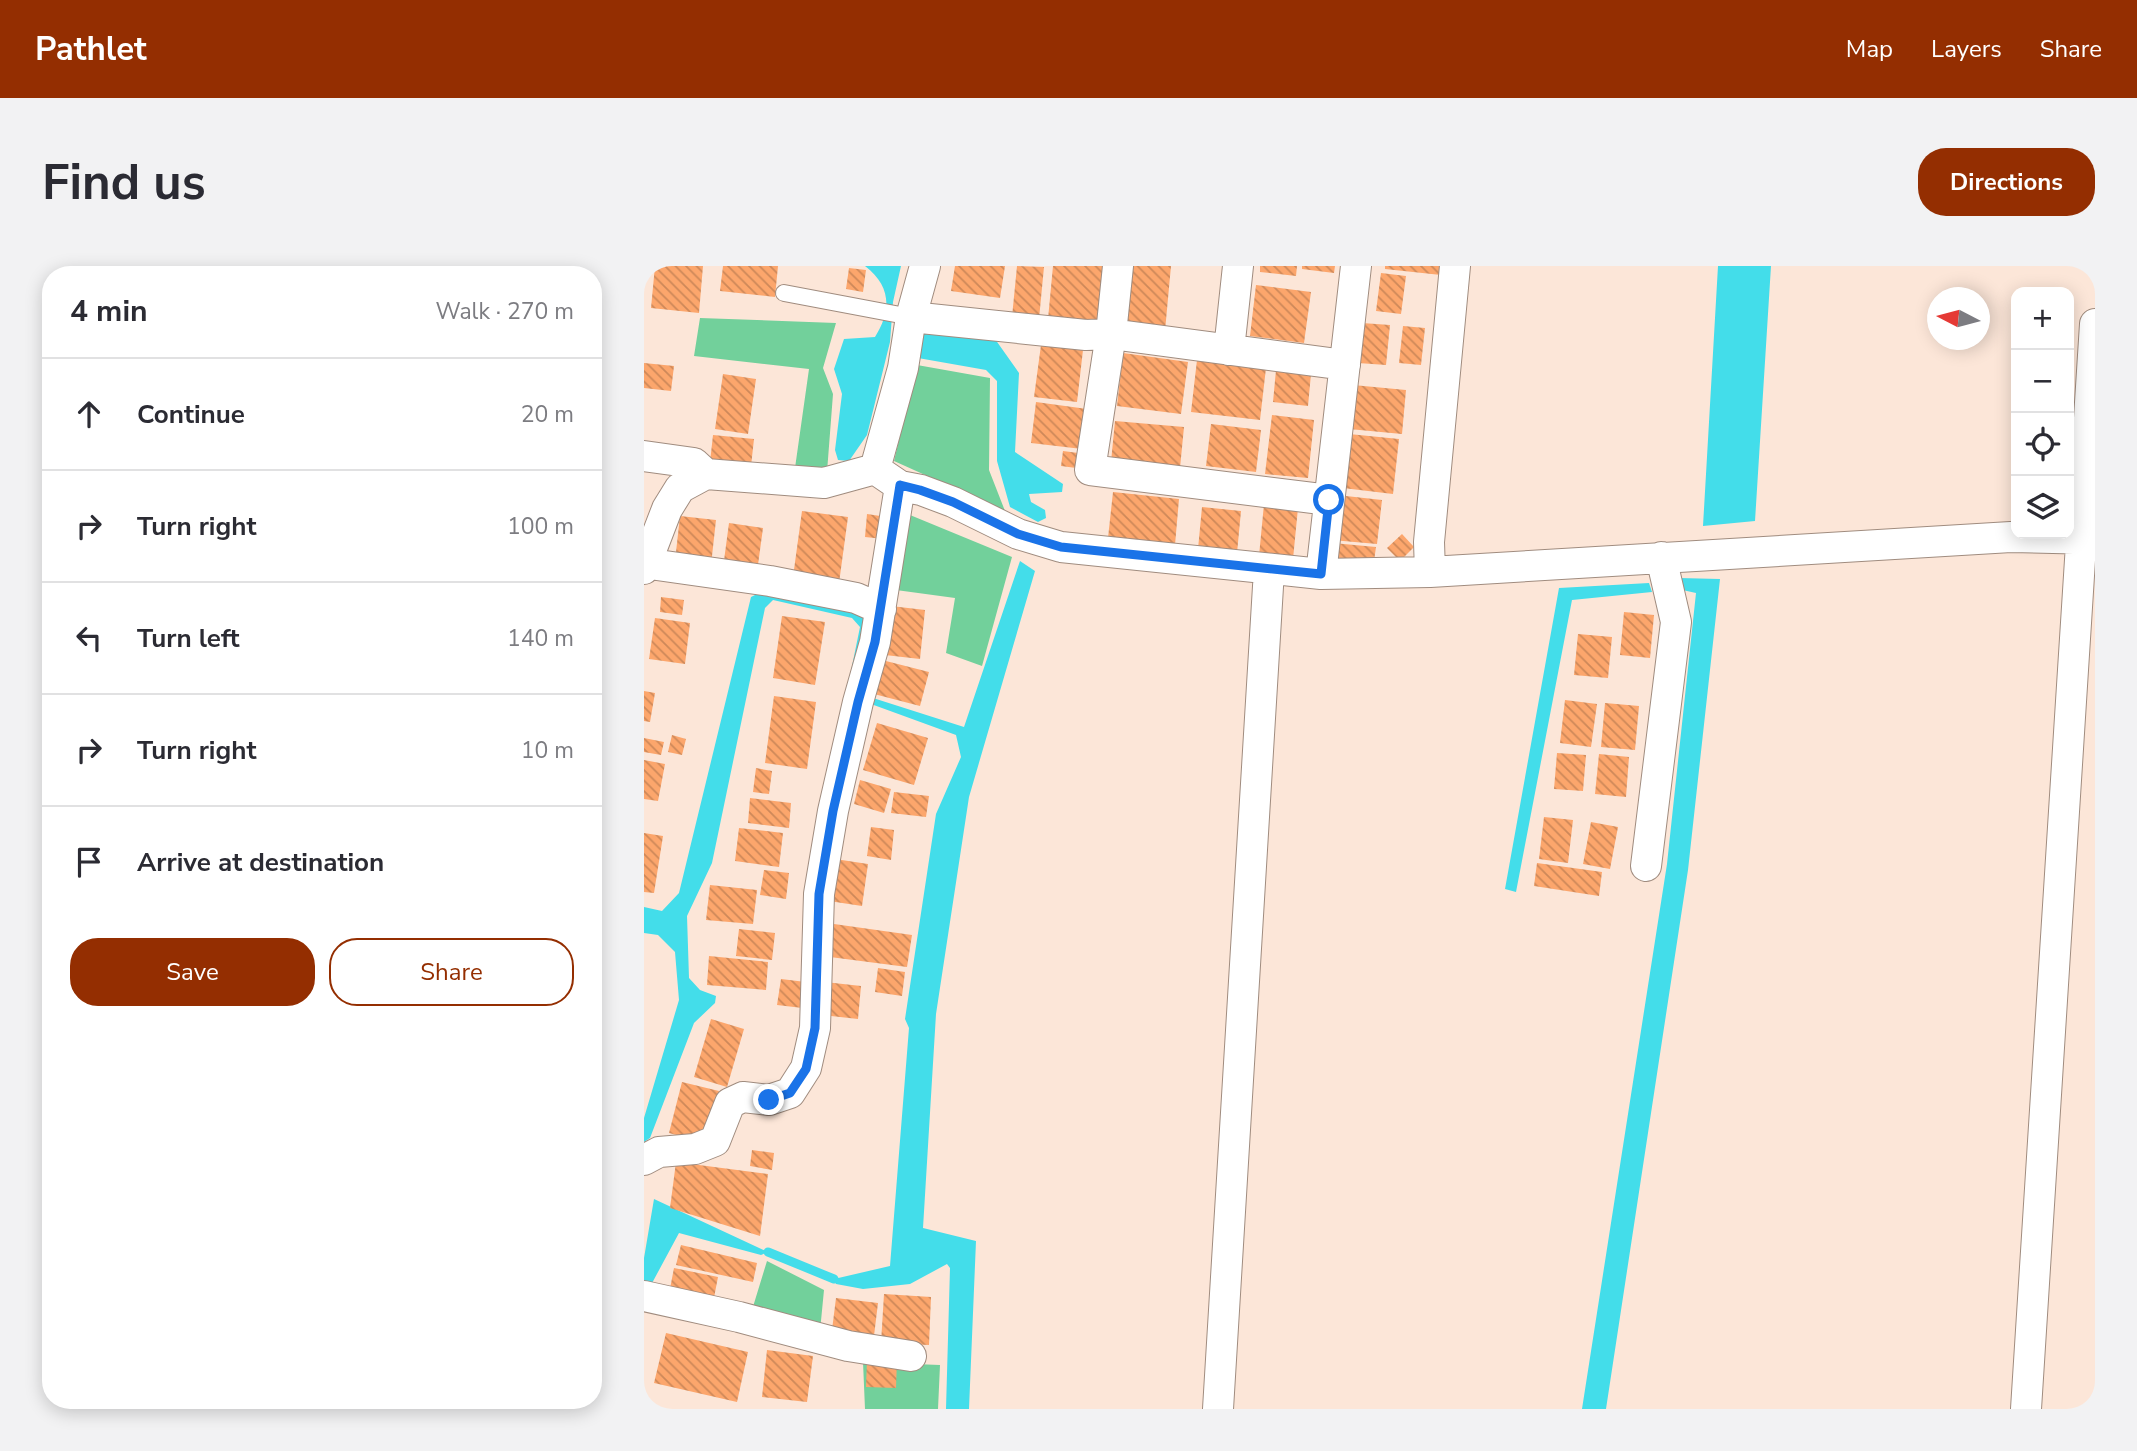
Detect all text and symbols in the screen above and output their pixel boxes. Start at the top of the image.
text: Pathlet [35,27,147,72]
text: Map [1846,33,1893,65]
text: Layers [1931,33,2002,65]
text: Share [2040,33,2102,65]
button: Directions [1918,148,2095,216]
text: Find us [42,149,206,216]
north arrow [1927,287,1990,350]
map controls [2011,287,2074,539]
button: + [2011,287,2074,350]
text: 4 min [70,291,148,332]
text: Walk · 270 m [435,296,574,327]
button: − [2011,350,2074,413]
icon: ahead [70,395,108,433]
text: Continue [137,397,245,432]
text: 20 m [521,399,574,430]
button: locate [2011,413,2074,476]
button: layers [2011,476,2074,539]
route start [1313,484,1344,515]
icon: right [70,507,108,545]
text: Turn right [137,509,256,544]
text: 100 m [507,511,574,542]
icon: left [70,619,108,657]
text: Turn left [137,621,240,656]
text: 140 m [507,623,574,654]
icon: right [70,731,108,769]
text: Turn right [137,733,256,768]
text: 10 m [521,735,574,766]
icon: arrive [70,843,108,881]
text: Arrive at destination [137,845,384,880]
button: Save [70,938,315,1006]
button: Share [329,938,574,1006]
route end [753,1084,784,1115]

